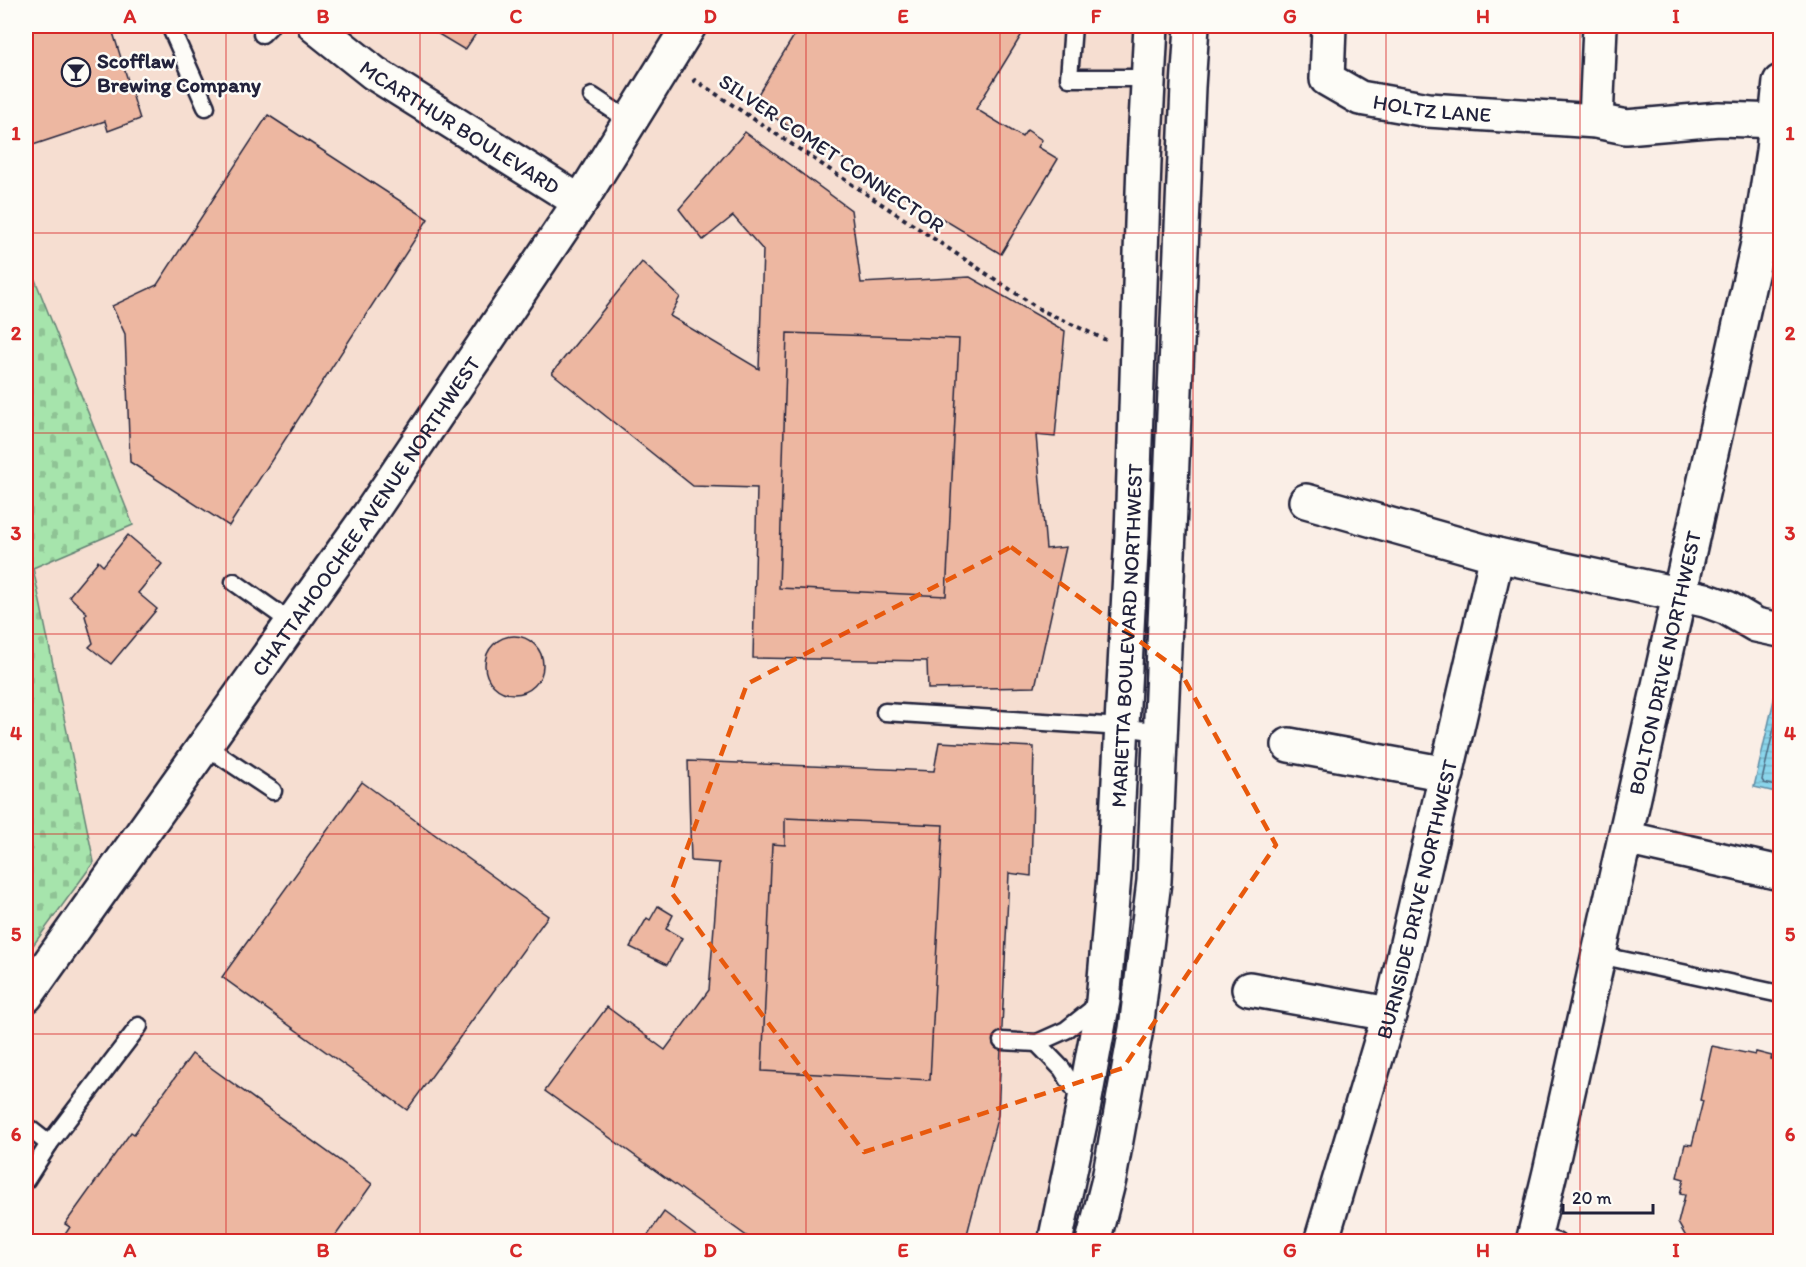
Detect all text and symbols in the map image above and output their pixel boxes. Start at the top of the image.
text: A [123,4,137,28]
text: B [317,4,330,28]
text: C [510,4,523,28]
text: D [703,4,717,28]
text: E [897,4,909,28]
text: F [1091,4,1102,28]
text: G [1283,4,1297,28]
text: H [1476,4,1490,28]
text: I [1672,4,1680,28]
place label: Scofflaw Brewing Company [97,48,261,98]
street label: MCARTHUR BOULEVARD [355,54,565,199]
bar icon: Scofflaw Brewing Company [60,56,92,88]
street label: SILVER COMET CONNECTOR [714,68,950,238]
street label: HOLTZ LANE [1371,88,1492,127]
text: 1 [11,121,21,145]
text: 1 [1785,121,1795,145]
text: 2 [11,321,22,345]
text: 2 [1785,321,1796,345]
street label: CHATTAHOOCHEE AVENUE NORTHWEST [246,351,485,681]
street label: MARIETTA BOULEVARD NORTHWEST [1105,463,1147,808]
text: 3 [11,521,22,545]
text: 3 [1785,521,1796,545]
street label: BOLTON DRIVE NORTHWEST [1622,528,1706,797]
text: 4 [10,721,22,745]
text: 4 [1784,721,1796,745]
street label: BURNSIDE DRIVE NORTHWEST [1370,757,1462,1042]
text: 5 [11,922,22,946]
text: 5 [1785,922,1796,946]
text: 6 [11,1122,22,1146]
text: 6 [1785,1122,1796,1146]
scale bar [1563,1177,1653,1215]
text: 20 m [1572,1187,1612,1209]
text: A [123,1238,137,1262]
text: B [317,1238,330,1262]
text: C [510,1238,523,1262]
text: D [703,1238,717,1262]
text: E [897,1238,909,1262]
text: F [1091,1238,1102,1262]
text: G [1283,1238,1297,1262]
text: H [1476,1238,1490,1262]
text: I [1672,1238,1680,1262]

